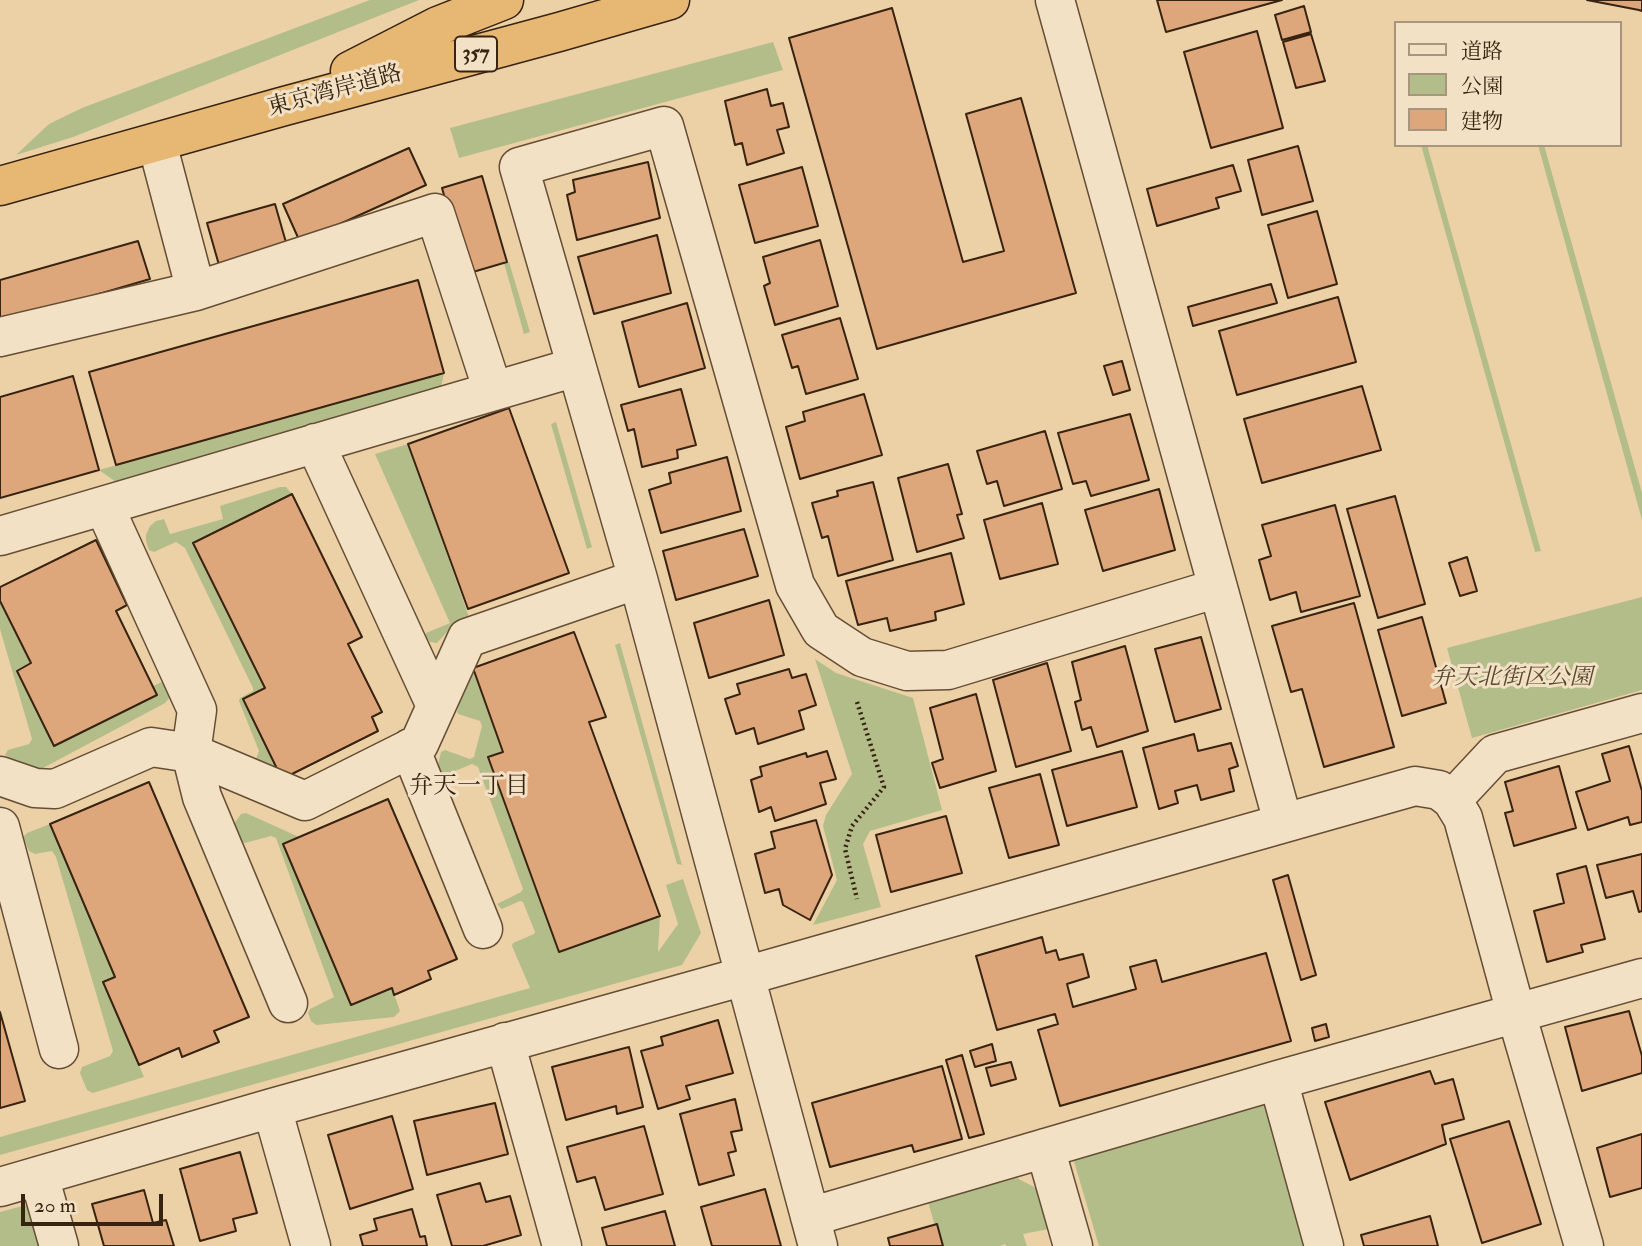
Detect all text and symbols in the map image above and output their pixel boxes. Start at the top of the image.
legend [1394,21,1621,147]
road number: 357 [455,36,497,72]
text: 道路 [1461,38,1503,65]
street label: 東京湾岸道路 [265,61,405,123]
text: 公園 [1461,73,1503,100]
text: 建物 [1461,108,1503,135]
park label: 弁天北街区公園 [1432,665,1592,693]
district label: 弁天一丁目 [409,774,529,802]
scale bar [24,1180,166,1224]
text: 20 m [34,1192,76,1219]

